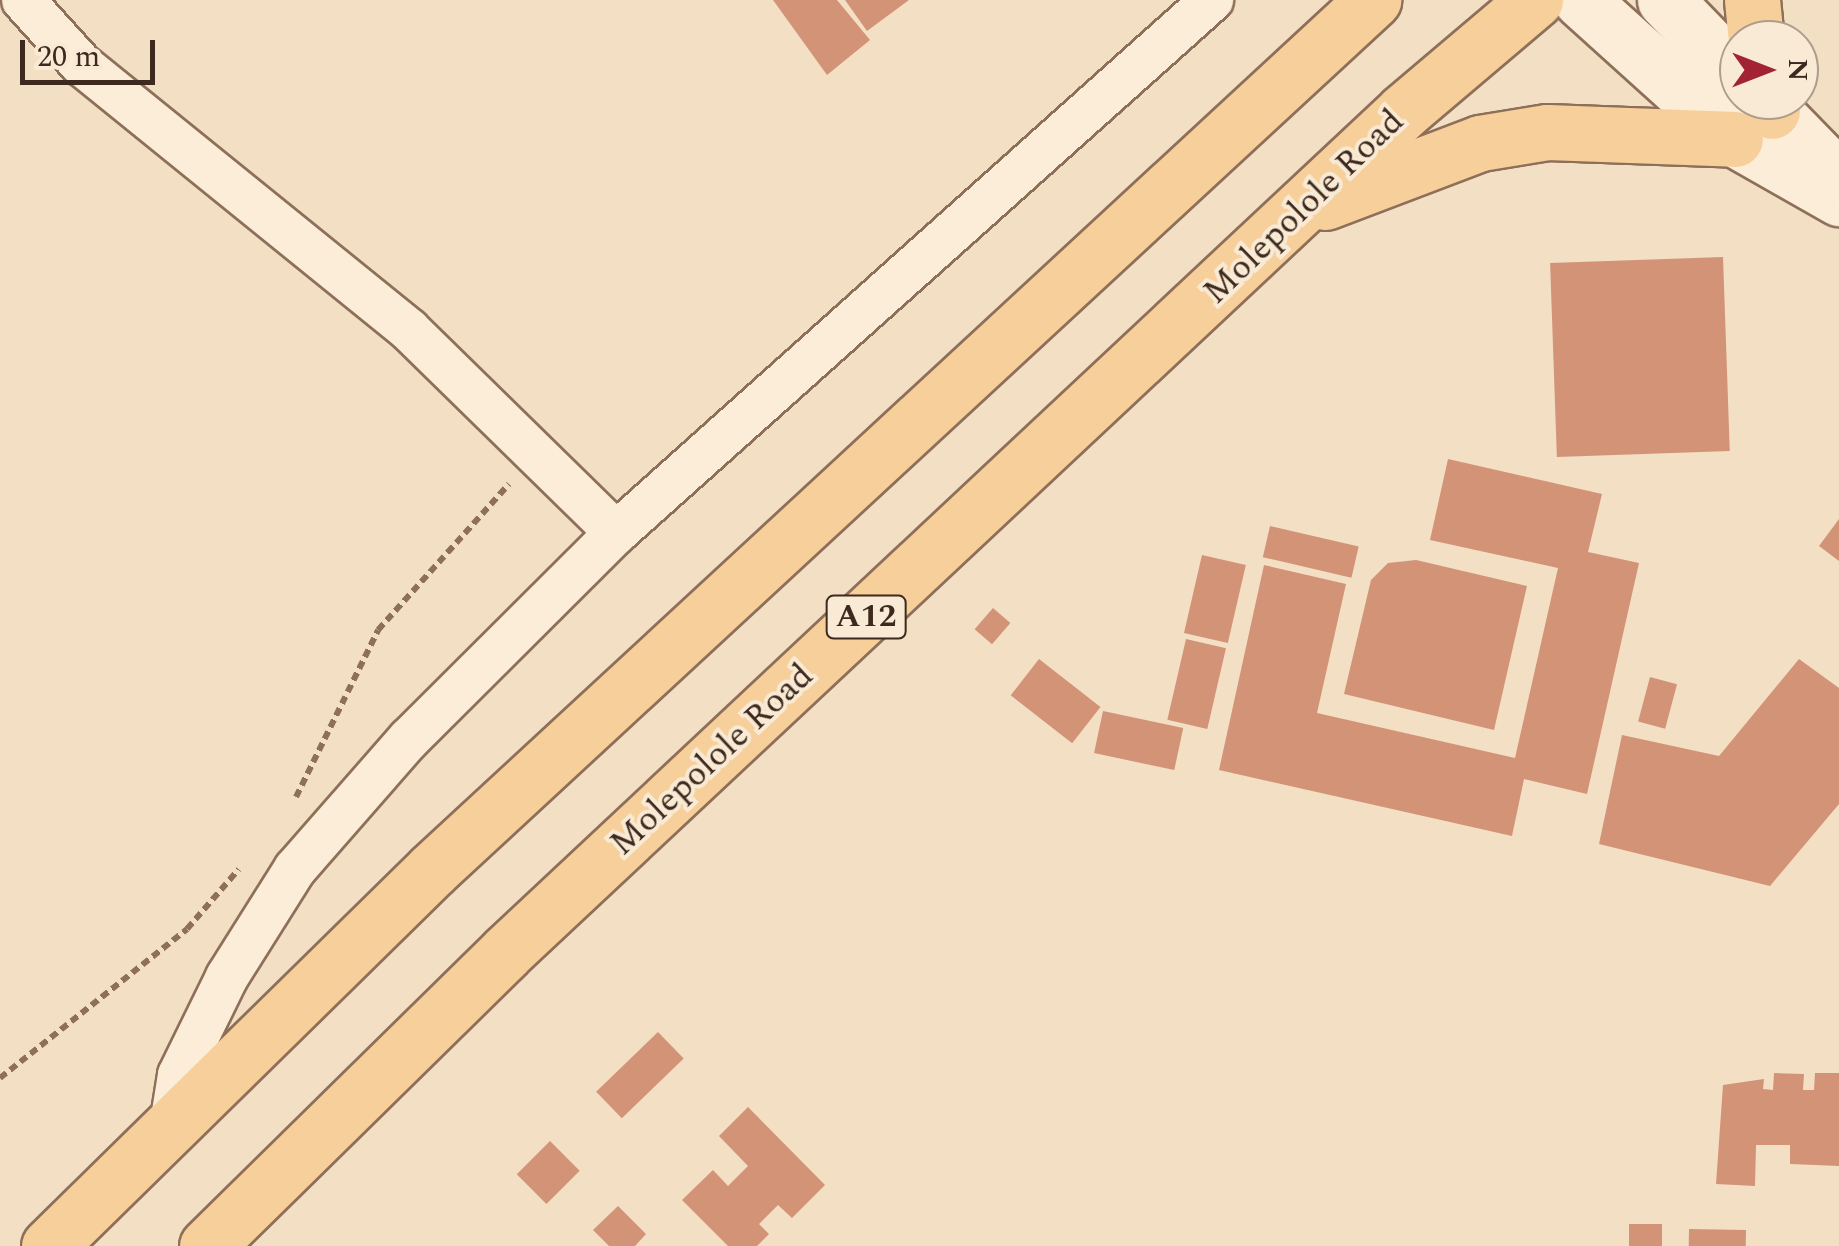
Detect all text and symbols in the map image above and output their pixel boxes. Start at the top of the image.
scale bar [25,20,160,82]
north arrow [1719,20,1819,120]
text: 20 m [37,34,100,80]
text: N [1776,59,1819,81]
street label: Molepolole Road [1195,101,1413,313]
road number: A12 [824,590,908,644]
street label: Molepolole Road [602,655,822,865]

